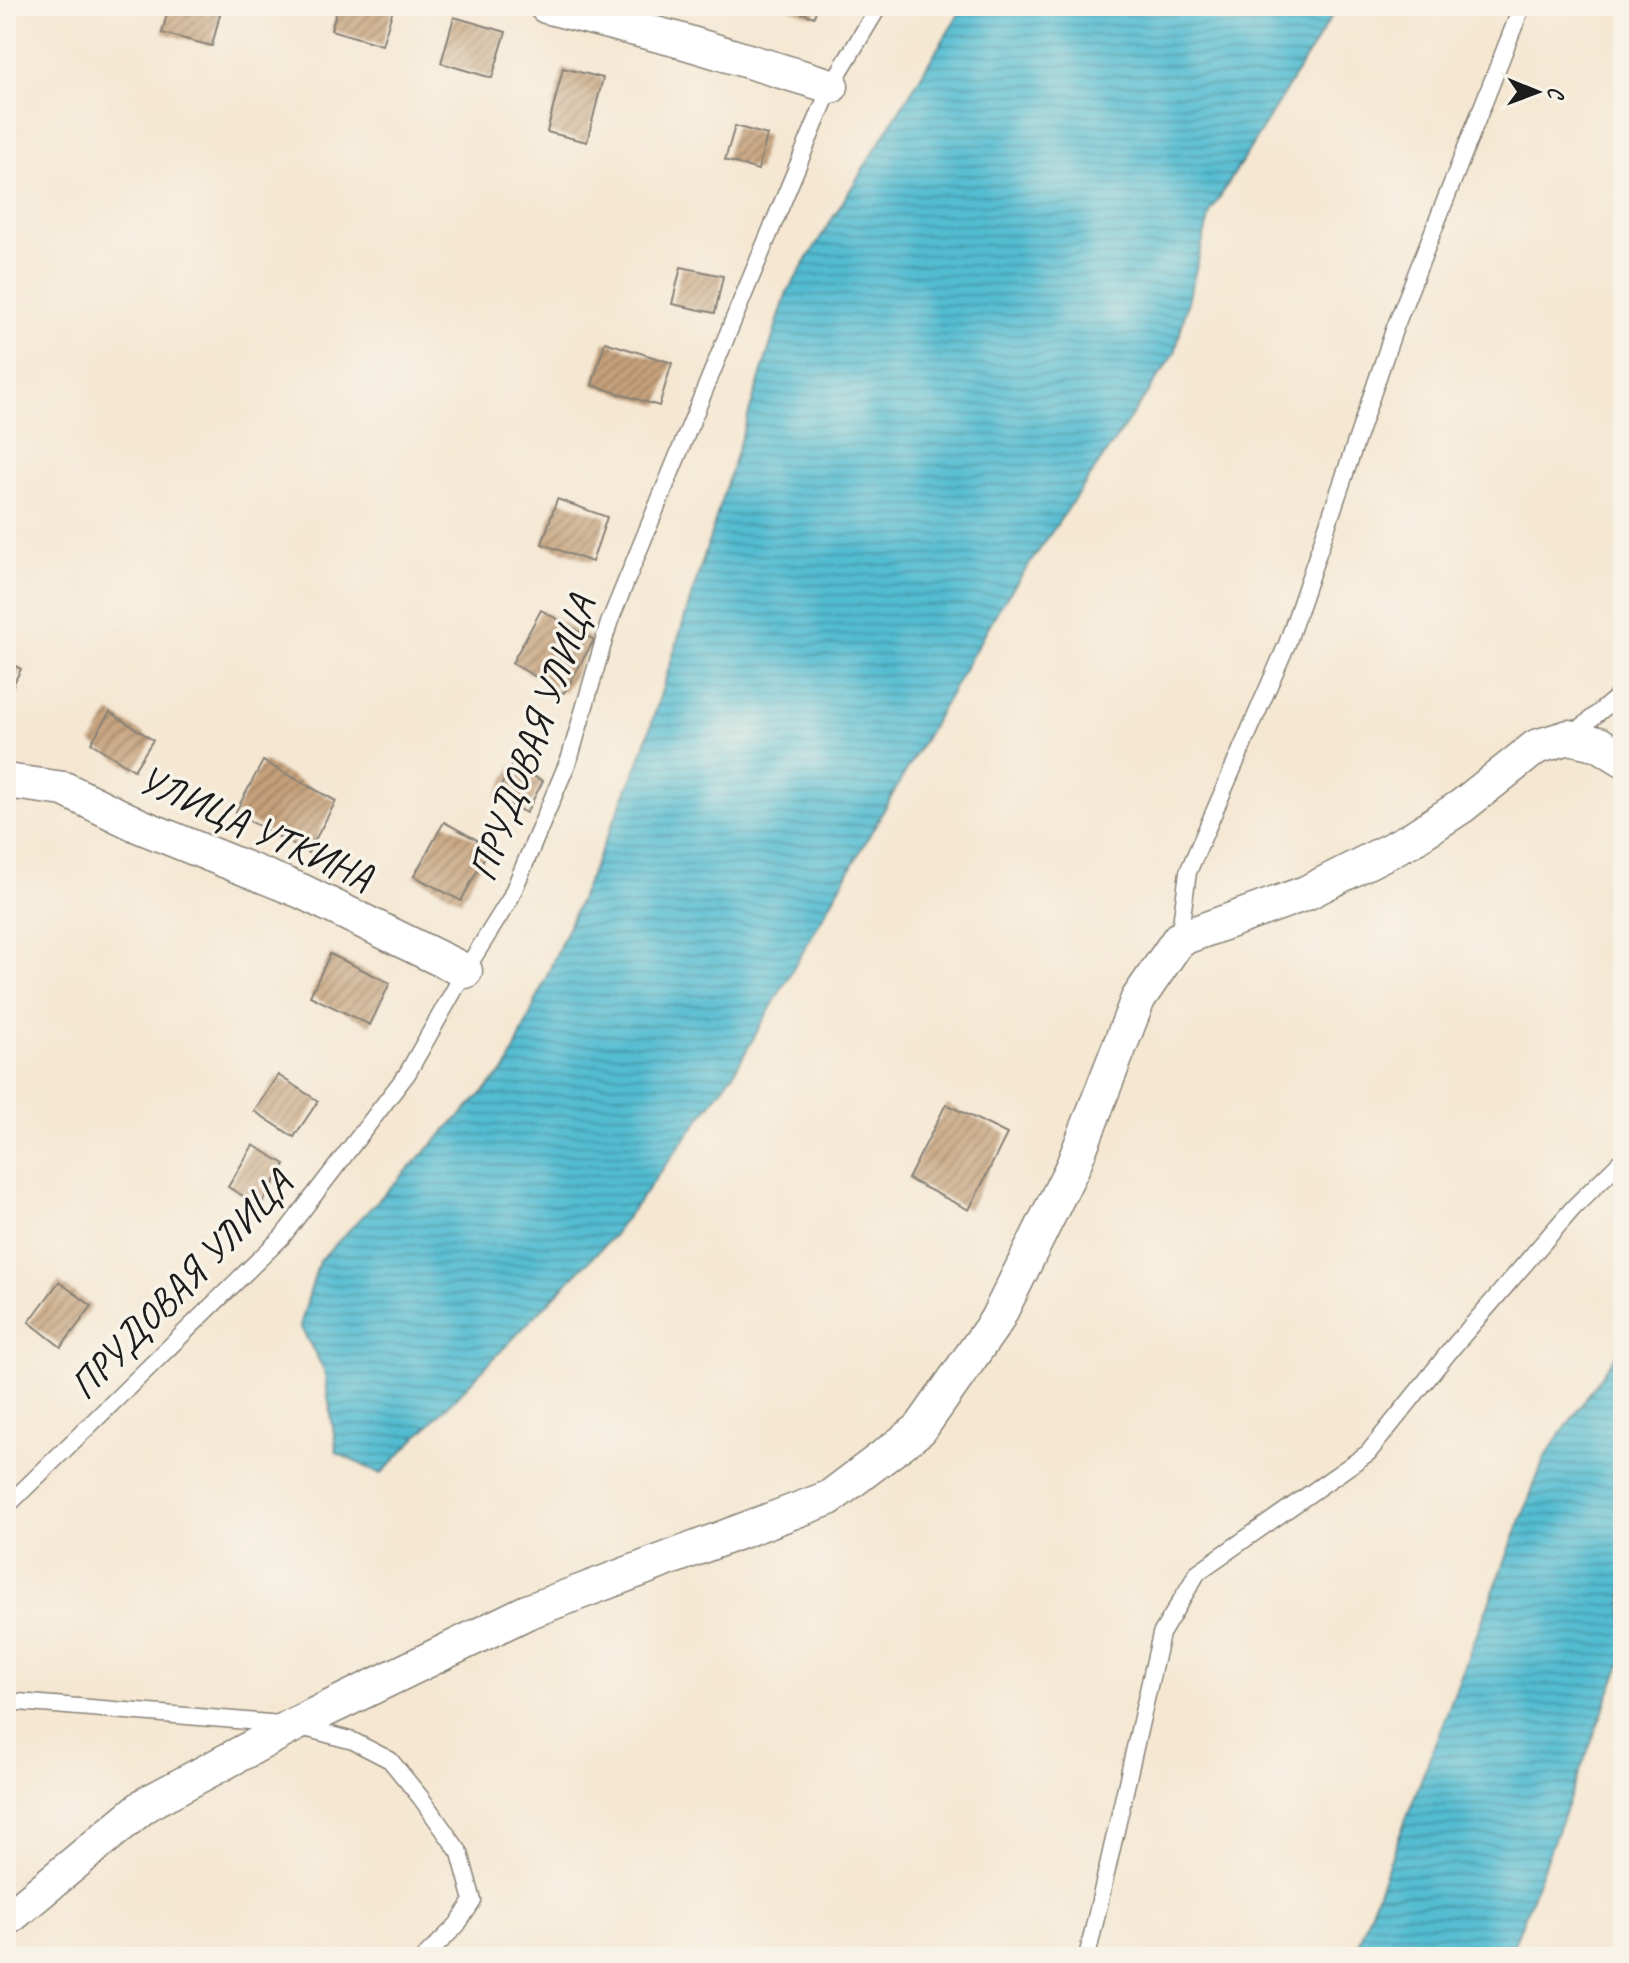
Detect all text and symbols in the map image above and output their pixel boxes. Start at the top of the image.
north arrow [1497,52,1577,132]
text: С [1542,87,1570,101]
street label: ПРУДОВАЯ УЛИЦА [457,587,607,888]
street label: УЛИЦА УТКИНА [131,754,381,902]
street label: ПРУДОВАЯ УЛИЦА [59,1158,304,1410]

